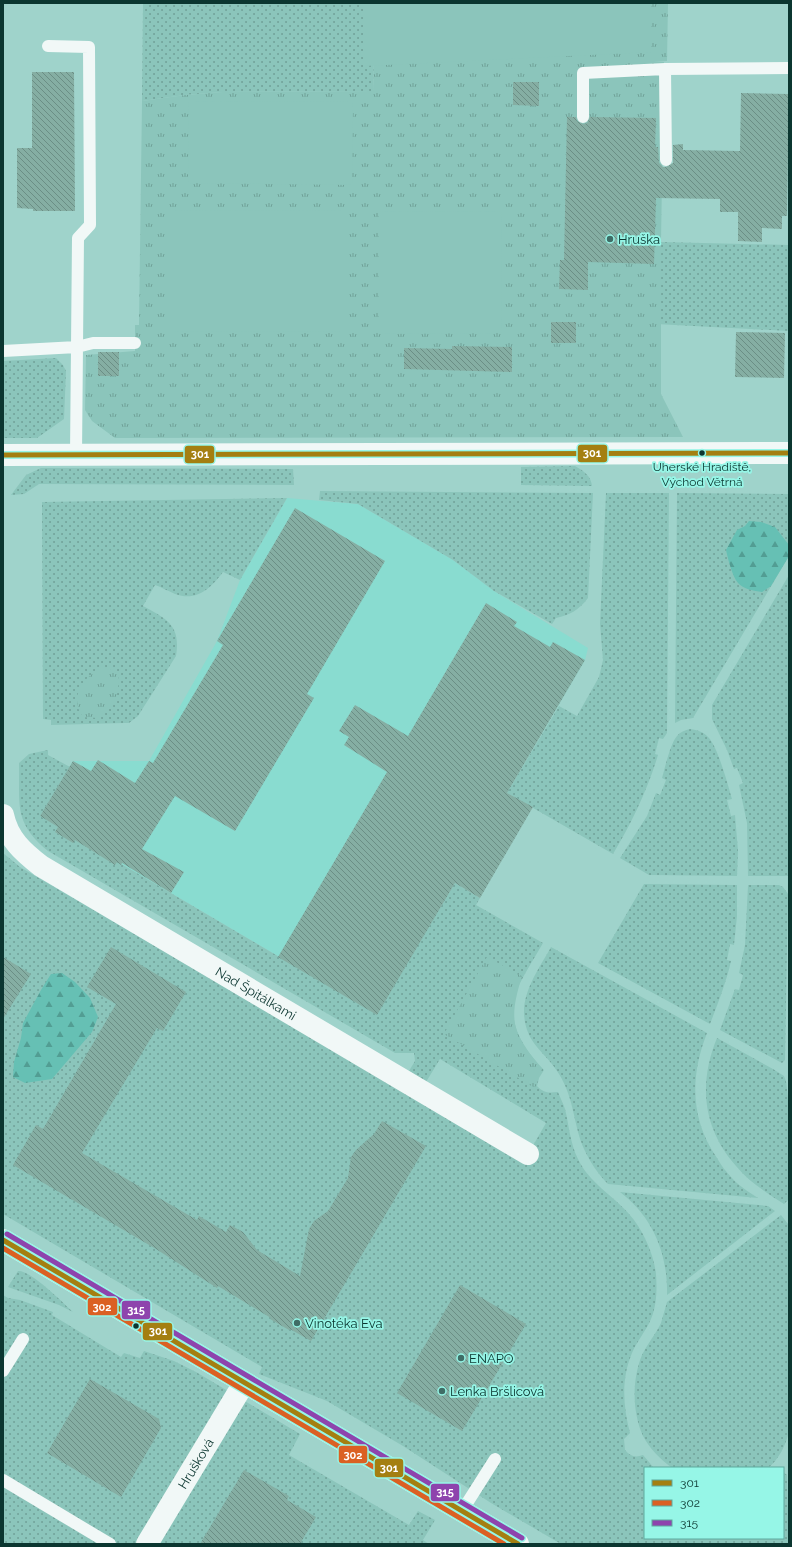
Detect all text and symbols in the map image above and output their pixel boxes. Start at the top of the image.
place label: Hruška [618,232,660,247]
marker: Hruška [605,234,615,244]
line badge: 301 [577,444,608,463]
line badge: 301 [184,445,215,464]
text: 301 [583,447,602,460]
text: 301 [191,448,210,461]
marker: Uherské Hradiště, Východ Větrná [697,448,707,458]
place label: Uherské Hradiště, Východ Větrná [653,460,751,489]
street label: Nad Špitálkami [213,964,299,1023]
line badge: 302 [87,1297,118,1316]
line badge: 315 [121,1300,151,1320]
text: 302 [92,1301,112,1314]
text: 315 [127,1304,145,1317]
place label: Vinotéka Eva [305,1316,383,1331]
marker: Vinotéka Eva [292,1318,302,1328]
unlabelled marker [131,1321,141,1331]
line badge: 301 [142,1322,173,1341]
text: 301 [149,1325,168,1338]
place label: ENAPO [469,1351,514,1366]
marker: ENAPO [456,1353,466,1363]
place label: Lenka Bršlicová [450,1384,544,1399]
marker: Lenka Bršlicová [437,1386,447,1396]
street label: Hrušková [175,1436,217,1492]
line badge: 302 [338,1445,368,1464]
text: 302 [343,1449,363,1462]
line badge: 301 [374,1458,404,1478]
text: 301 [380,1462,399,1475]
legend [644,1467,784,1539]
text: 301 [680,1476,699,1490]
line badge: 315 [430,1483,460,1502]
text: 315 [436,1486,454,1499]
text: 302 [680,1496,700,1510]
text: 315 [680,1516,699,1530]

